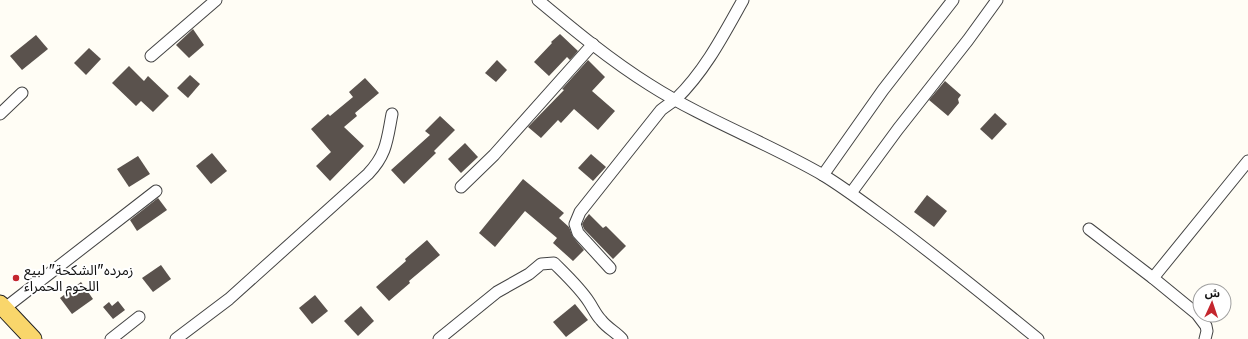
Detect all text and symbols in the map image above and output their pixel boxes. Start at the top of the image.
place label: زمرده"الشكحة" لبيع اللحوم الحمراء [24,261,133,297]
marker: زمرده"الشكحة" لبيع اللحوم الحمراء [11,273,21,283]
north arrow [1192,283,1232,323]
text: ش [1205,286,1220,300]

